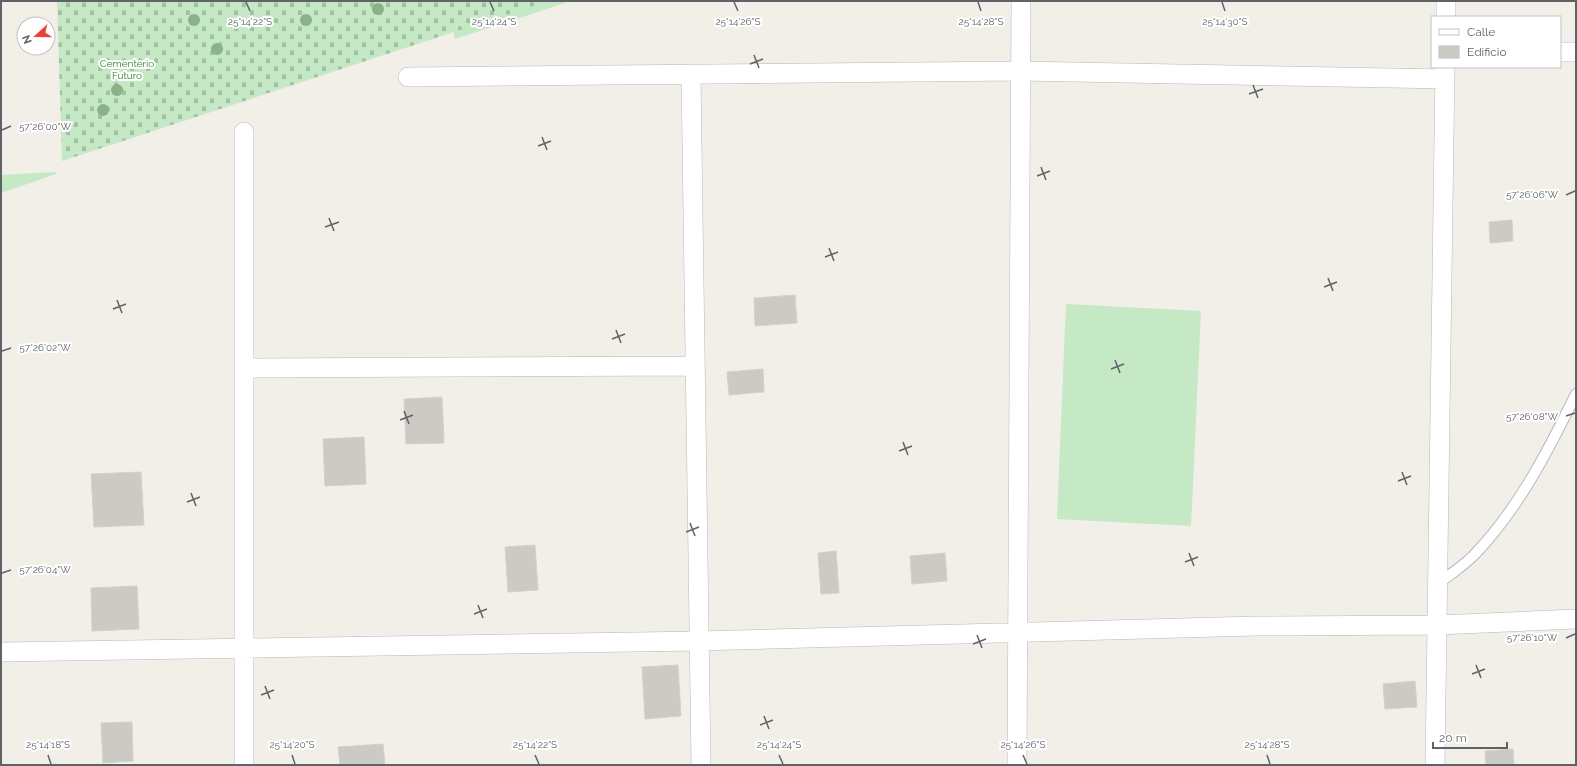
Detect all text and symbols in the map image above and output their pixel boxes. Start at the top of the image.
north arrow [16,16,56,56]
text: 25°14'22"S [228,16,272,27]
text: 25°14'24"S [472,16,516,27]
text: 25°14'26"S [715,16,761,27]
text: 25°14'28"S [958,16,1004,27]
text: 25°14'30"S [1202,16,1248,27]
legend [1431,16,1561,68]
text: Calle [1467,25,1495,39]
text: N [20,33,35,46]
text: Edificio [1467,45,1507,59]
park label: Cementerio Futuro [100,58,154,81]
text: 57°26'00"W [19,121,72,132]
text: 57°26'06"W [1506,189,1559,200]
text: 57°26'02"W [19,342,71,353]
text: 57°26'08"W [1506,411,1559,422]
text: 57°26'04"W [19,564,71,575]
text: 57°26'10"W [1507,632,1558,643]
scale bar [1433,724,1507,750]
text: 20 m [1439,731,1467,745]
text: 25°14'18"S [26,739,70,750]
text: 25°14'20"S [269,739,315,750]
text: 25°14'22"S [513,739,557,750]
text: 25°14'24"S [757,739,801,750]
text: 25°14'26"S [1000,739,1046,750]
text: 25°14'28"S [1244,739,1290,750]

